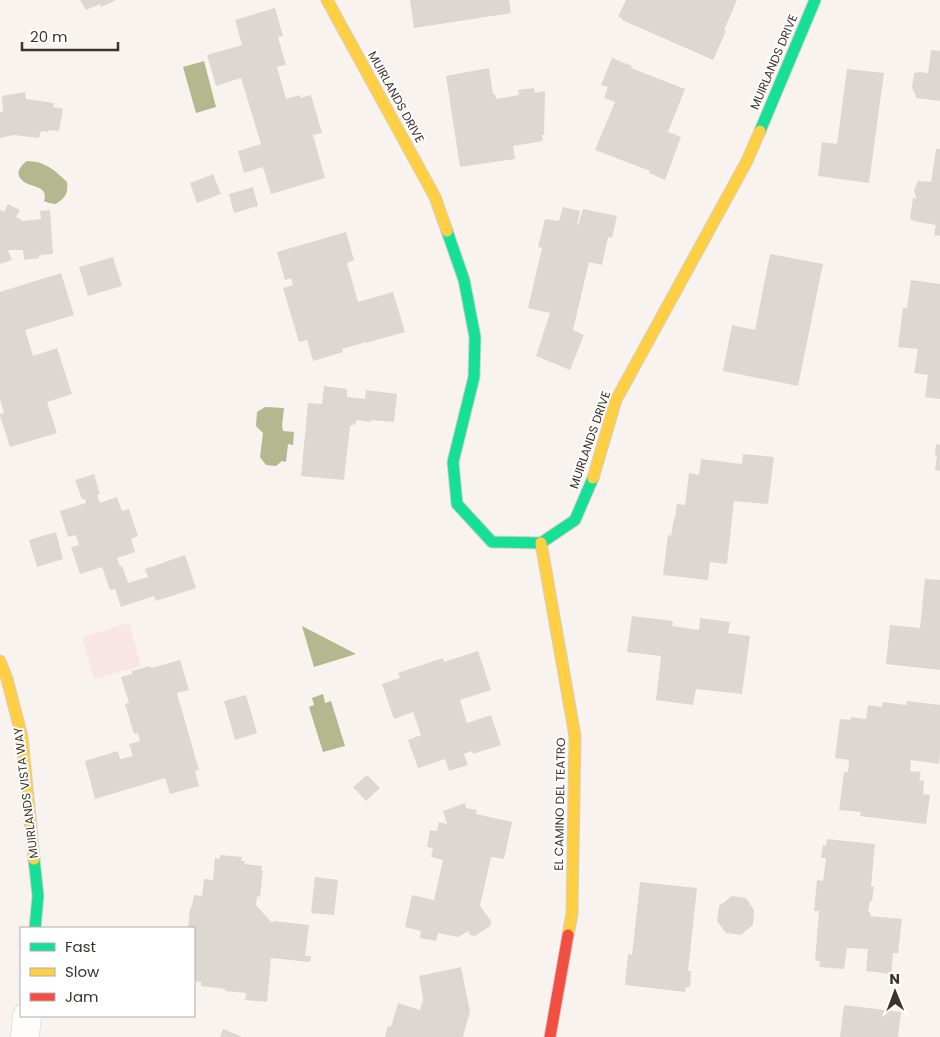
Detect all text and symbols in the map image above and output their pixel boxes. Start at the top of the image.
street label: MUIRLANDS DRIVE [746,11,801,112]
scale bar [22,20,119,52]
text: 20 m [30,26,68,47]
street label: MUIRLANDS DRIVE [364,48,429,146]
street label: MUIRLANDS DRIVE [565,389,614,491]
street label: MUIRLANDS VISTA WAY [9,727,42,860]
street label: EL CAMINO DEL TEATRO [550,737,569,871]
legend [20,927,195,1017]
text: Fast [65,936,96,957]
text: Slow [65,961,100,982]
north arrow [870,967,920,1017]
text: N [889,969,900,989]
text: Jam [65,986,99,1007]

